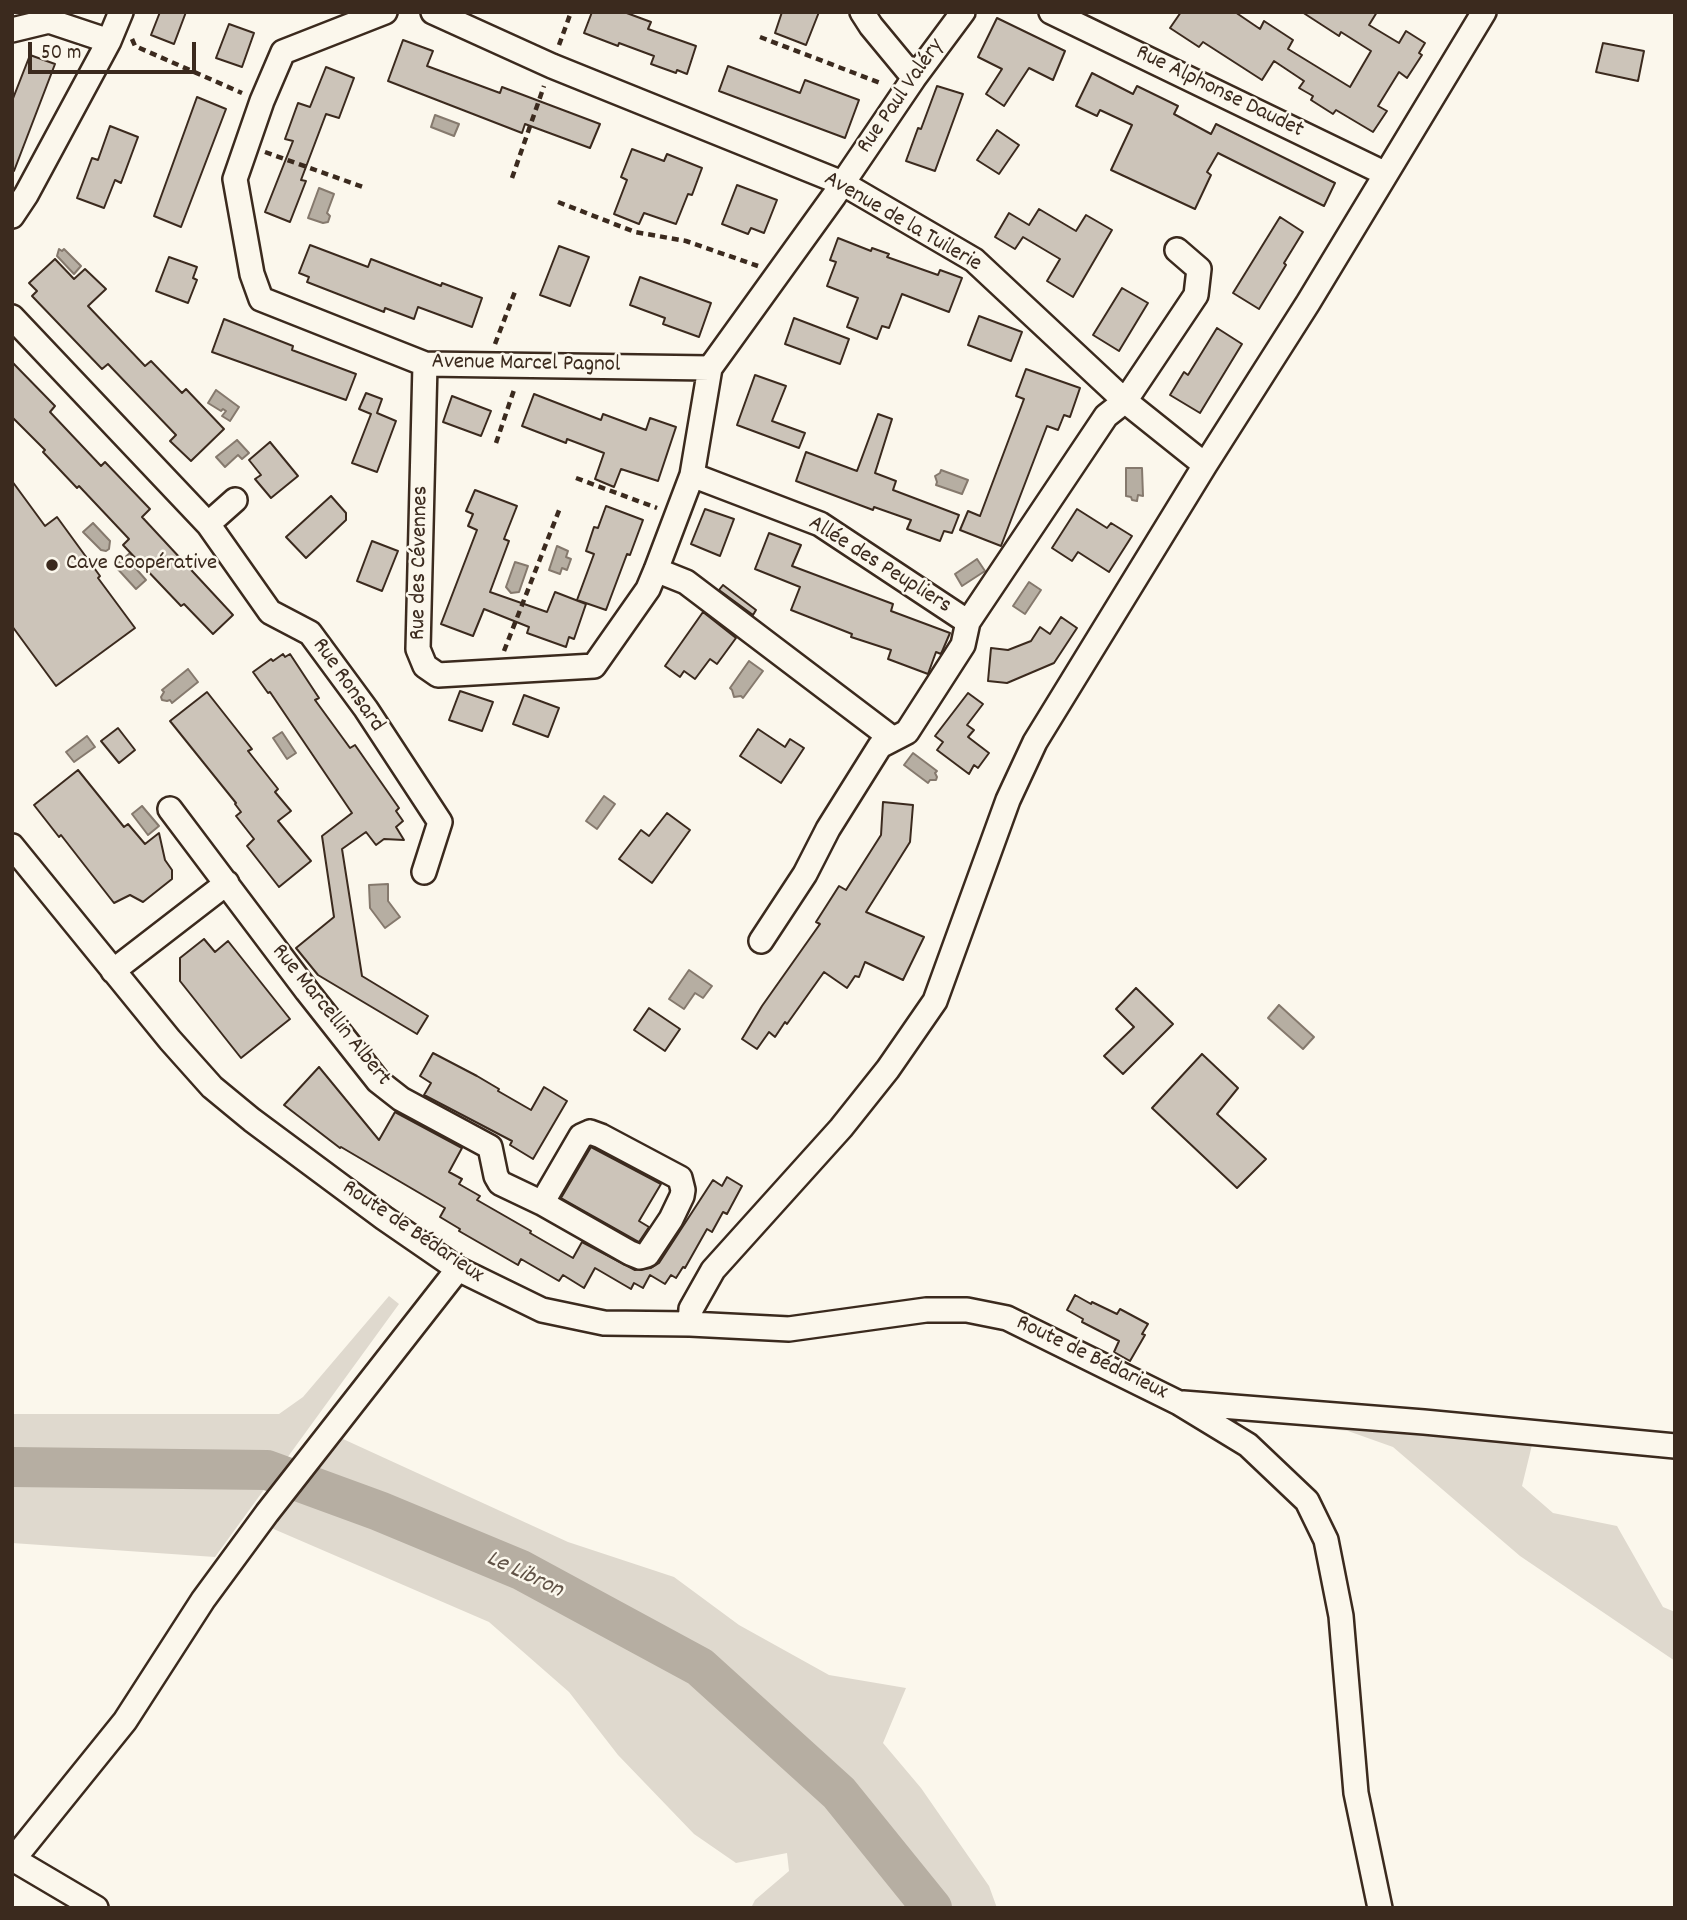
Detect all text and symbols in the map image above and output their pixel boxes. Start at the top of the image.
scale bar [32,28,200,72]
street label: Rue Paul Valéry [852,34,952,160]
text: 50 m [41,39,81,69]
street label: Rue Alphonse Daudet [1130,40,1308,146]
street label: Avenue de la Tuilerie [818,167,986,279]
street label: Avenue Marcel Pagnol [431,350,621,380]
street label: Rue des Cévennes [406,486,436,640]
street label: Allée des Peupliers [802,511,956,621]
place label: Cave Coopérative [66,551,217,579]
marker: Cave Coopérative [44,557,60,573]
street label: Rue Ronsard [305,634,389,738]
street label: Rue Marcellin Albert [264,939,396,1093]
street label: Route de Bédarieux [336,1175,488,1291]
street label: Route de Bédarieux [1011,1310,1171,1408]
water label: Le Libron [481,1546,567,1606]

